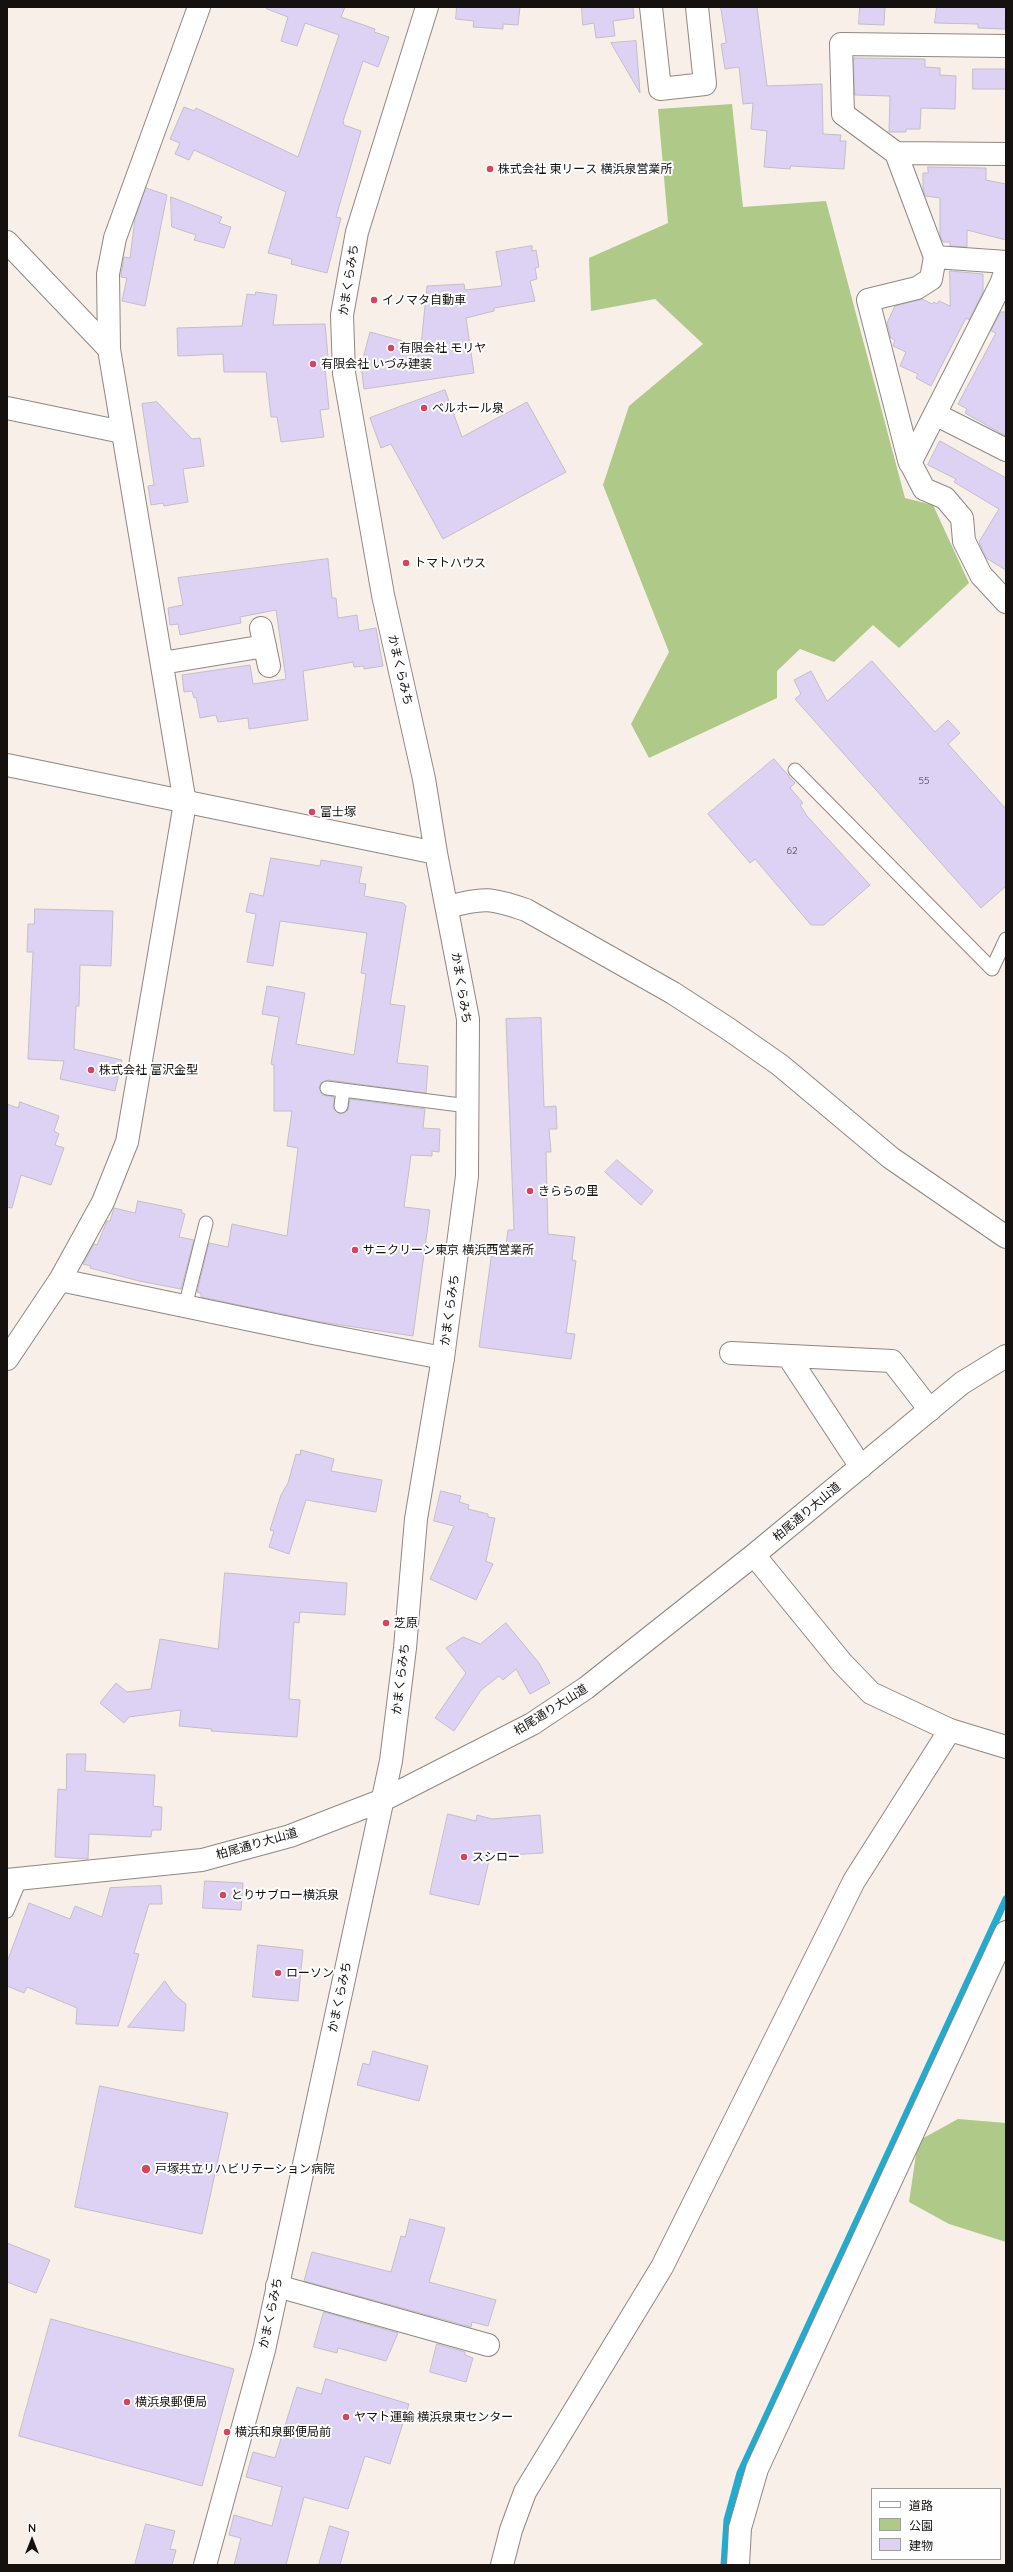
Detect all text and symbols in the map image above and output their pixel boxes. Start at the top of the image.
place label: 株式会社 東リース 横浜泉営業所 [498,162,673,176]
marker: 株式会社 東リース 横浜泉営業所 [485,164,495,174]
street label: かまくらみち [336,243,362,317]
place label: イノマタ自動車 [382,293,466,307]
marker: イノマタ自動車 [369,295,379,305]
place label: 有限会社 モリヤ [399,341,486,355]
marker: 有限会社 モリヤ [386,343,396,353]
place label: 有限会社 いづみ建装 [321,357,432,371]
marker: 有限会社 いづみ建装 [308,359,318,369]
place label: ベルホール泉 [432,401,504,415]
marker: ベルホール泉 [419,403,429,413]
place label: トマトハウス [414,556,486,570]
marker: トマトハウス [401,558,411,568]
street label: かまくらみち [385,633,415,707]
house number: 55 [919,775,929,787]
place label: 富士塚 [320,805,356,819]
marker: 富士塚 [307,807,317,817]
house number: 62 [787,845,797,857]
street label: かまくらみち [448,951,474,1025]
place label: 株式会社 富沢金型 [99,1063,198,1077]
marker: 株式会社 富沢金型 [86,1065,96,1075]
place label: きららの里 [538,1184,598,1198]
marker: きららの里 [525,1186,535,1196]
place label: サニクリーン東京 横浜西営業所 [363,1243,534,1257]
marker: サニクリーン東京 横浜西営業所 [350,1245,360,1255]
street label: かまくらみち [438,1273,462,1347]
street label: 柏尾通り大山道 [770,1479,844,1545]
place label: 芝原 [394,1616,418,1630]
marker: 芝原 [381,1618,391,1628]
street label: かまくらみち [389,1642,413,1716]
street label: 柏尾通り大山道 [512,1682,590,1738]
street label: 柏尾通り大山道 [215,1826,299,1862]
place label: スシロー [472,1850,520,1864]
marker: スシロー [459,1852,469,1862]
place label: とりサブロー横浜泉 [231,1888,339,1902]
marker: とりサブロー横浜泉 [218,1890,228,1900]
street label: かまくらみち [325,1960,355,2034]
place label: ローソン [286,1966,334,1980]
marker: ローソン [273,1968,283,1978]
place label: 戸塚共立リハビリテーション病院 [155,2162,335,2176]
marker: 戸塚共立リハビリテーション病院 [140,2163,152,2175]
street label: かまくらみち [256,2276,286,2350]
place label: 横浜泉郵便局 [135,2395,207,2409]
marker: 横浜泉郵便局 [122,2397,132,2407]
place label: ヤマト運輸 横浜泉東センター [354,2410,513,2424]
marker: ヤマト運輸 横浜泉東センター [341,2412,351,2422]
place label: 横浜和泉郵便局前 [235,2425,331,2439]
marker: 横浜和泉郵便局前 [222,2427,232,2437]
legend [871,2488,1001,2560]
text: 道路 [909,2498,933,2513]
text: 公園 [909,2518,933,2533]
north arrow [12,2520,52,2560]
text: N [28,2521,36,2535]
text: 建物 [909,2538,933,2553]

